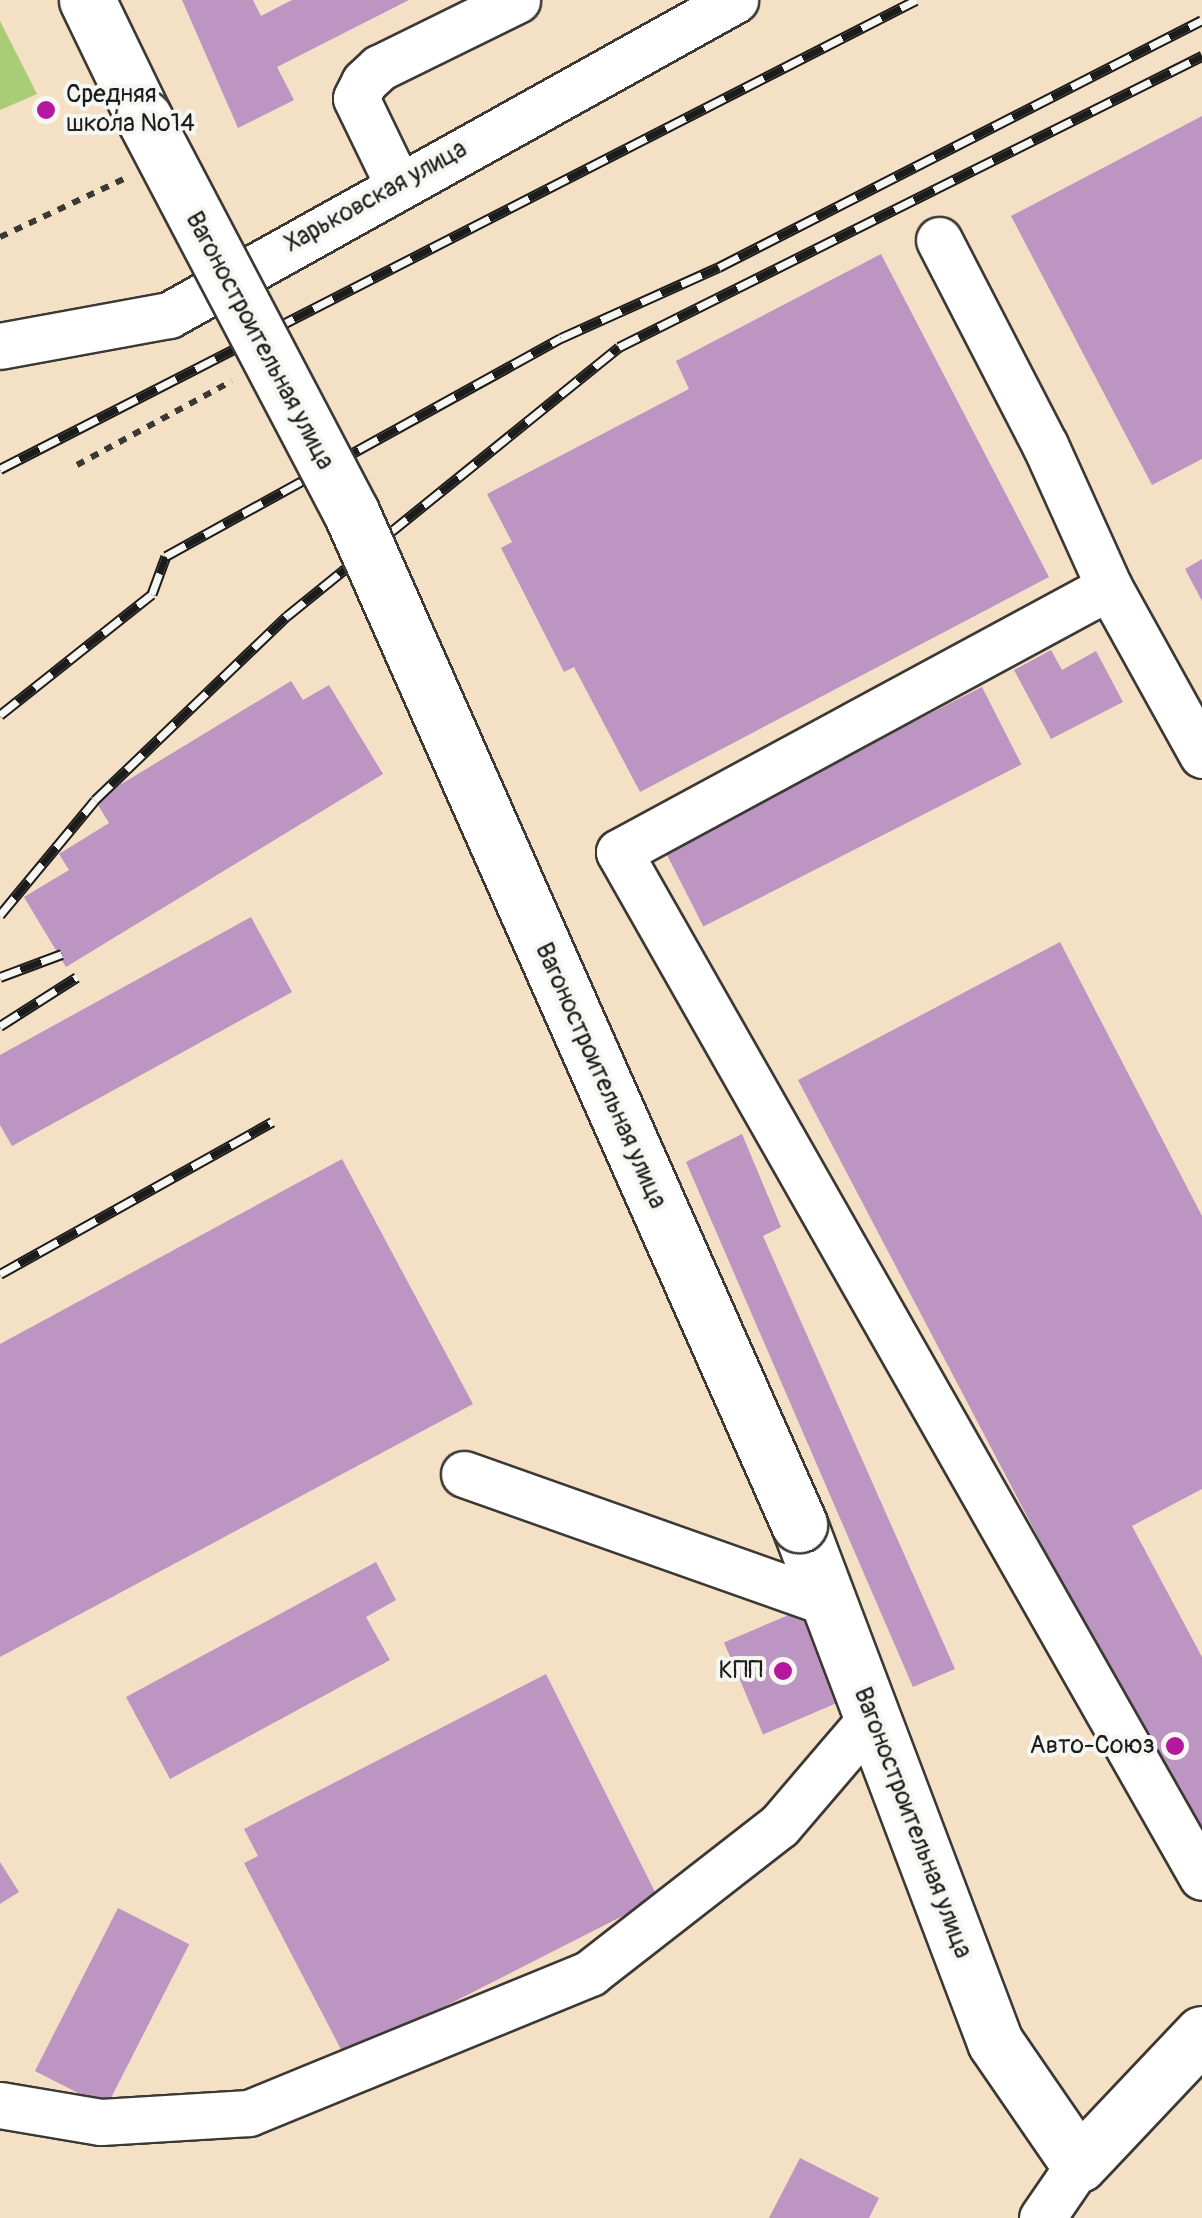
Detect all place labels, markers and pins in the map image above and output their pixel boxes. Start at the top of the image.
place label: Средняя школа №14 [66,81,195,140]
marker: Средняя школа №14 [35,99,57,121]
place label: КПП [719,1656,763,1686]
marker: КПП [772,1660,794,1682]
place label: Авто-Союз [1030,1731,1155,1761]
marker: Авто-Союз [1164,1735,1186,1757]

